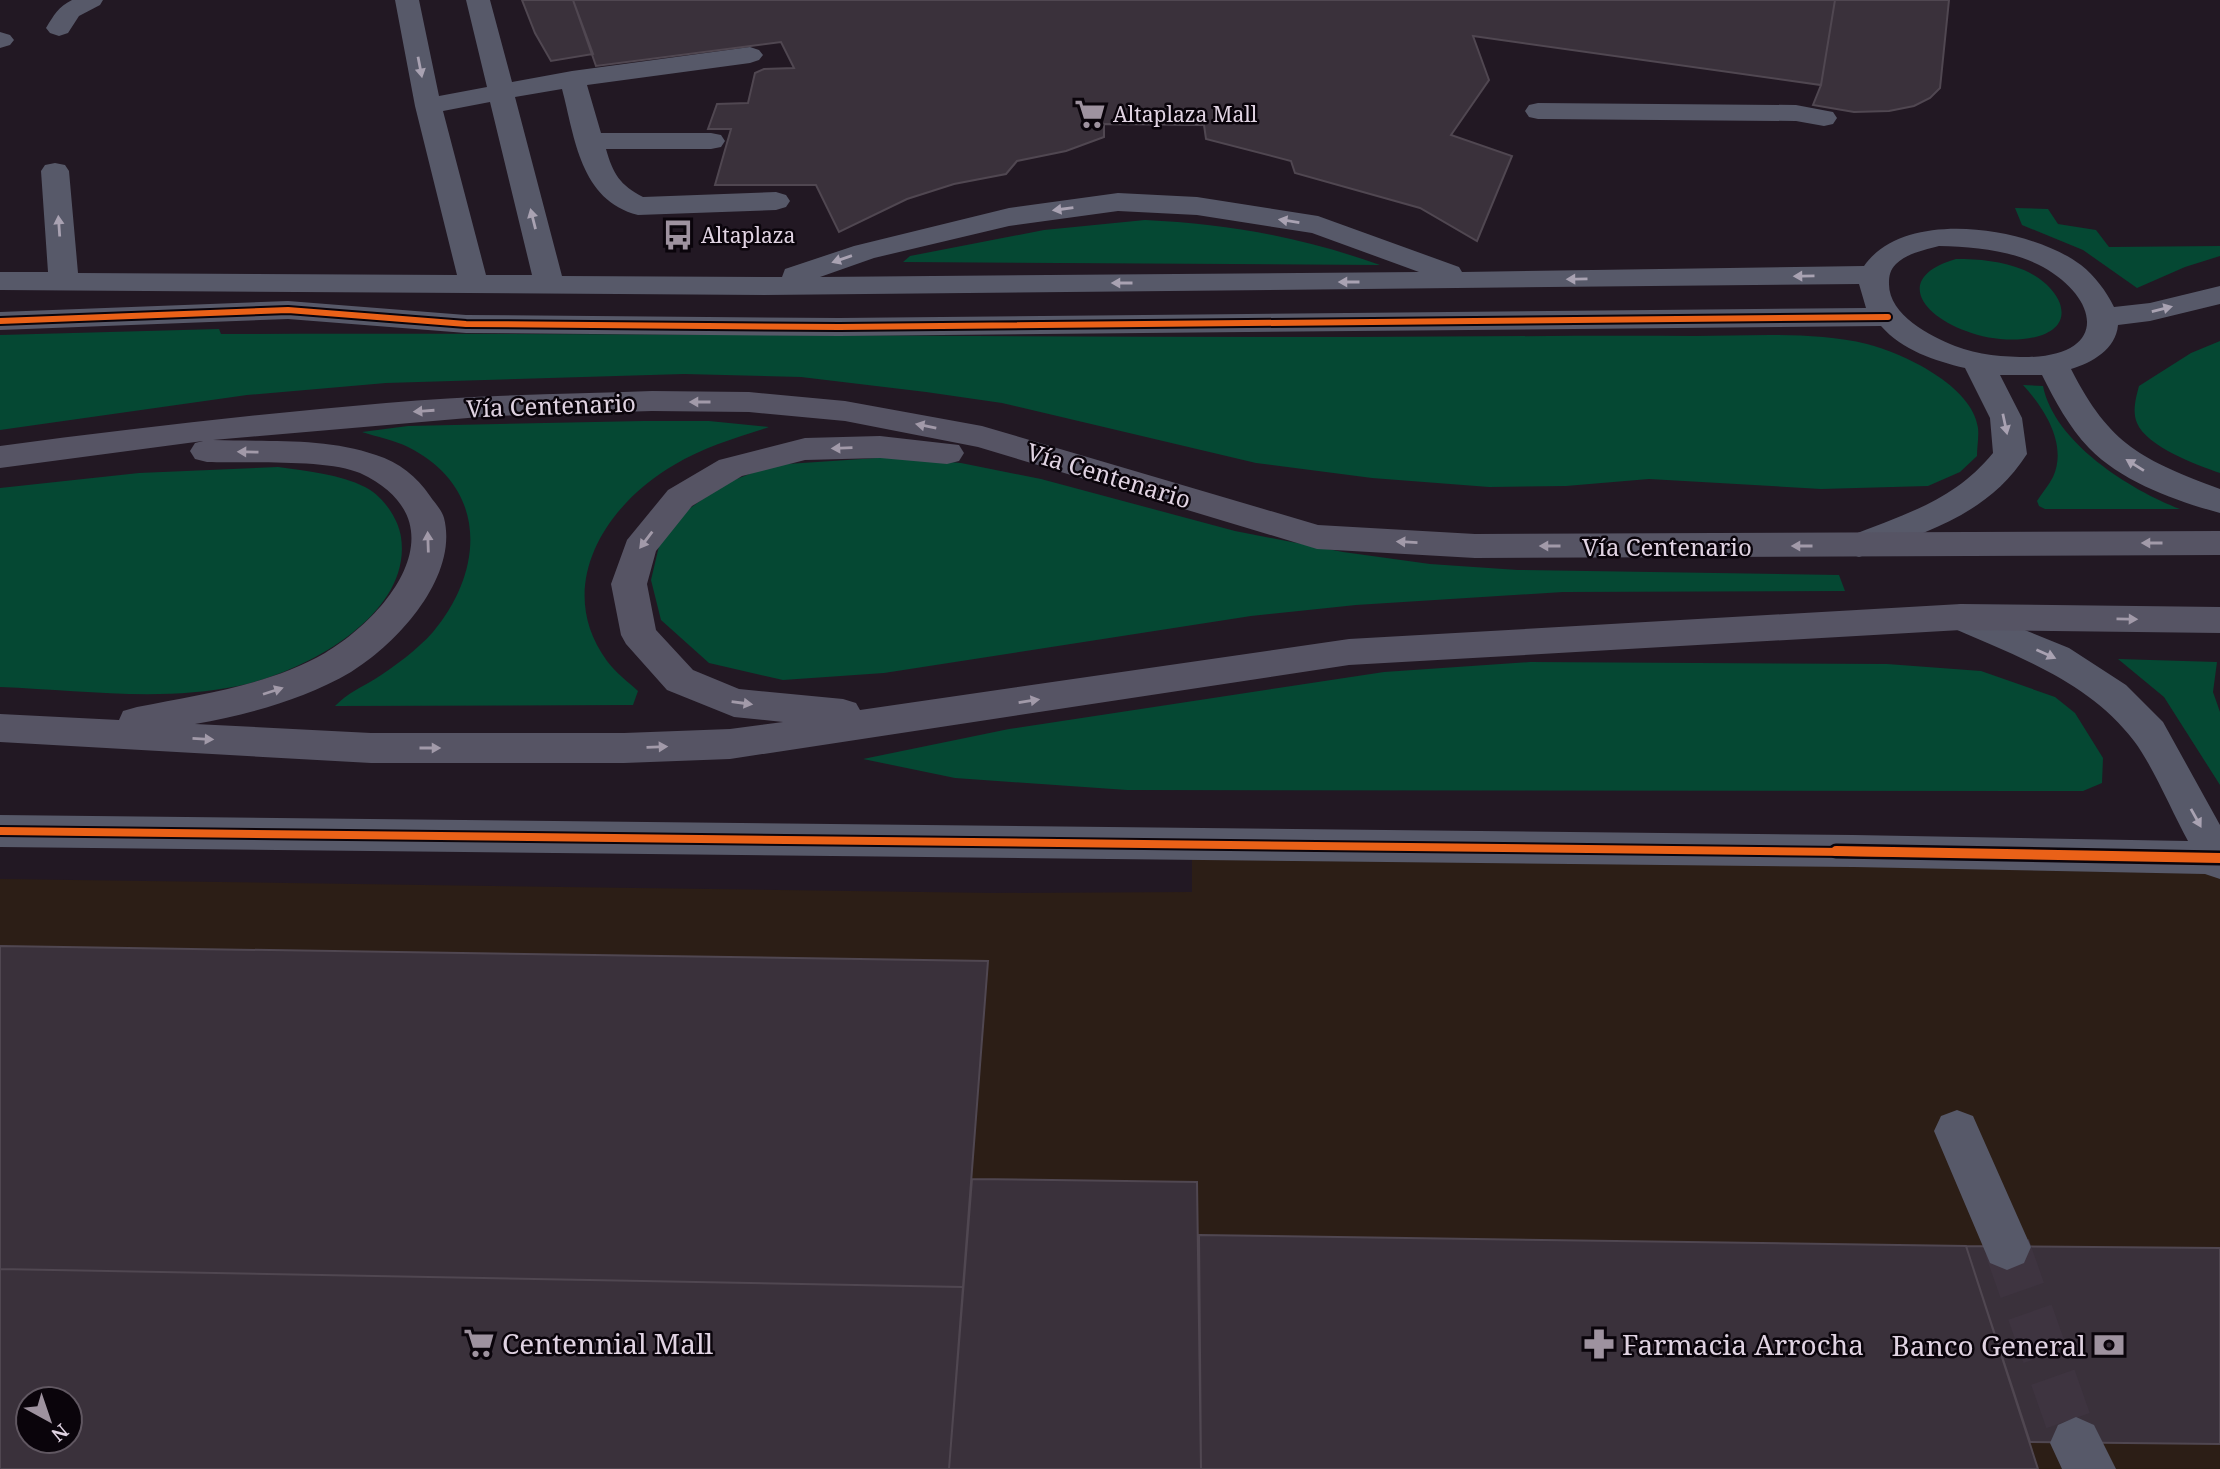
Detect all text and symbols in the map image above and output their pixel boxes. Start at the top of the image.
one-way arrow [415,56,426,78]
supermarket icon: Altaplaza Mall [1073,97,1107,131]
place label: Altaplaza Mall [1113,100,1258,128]
one-way arrow [1052,204,1074,215]
one-way arrow [527,208,538,230]
one-way arrow [54,215,65,237]
one-way arrow [1278,215,1300,226]
bus stop icon: Altaplaza [661,218,695,252]
place label: Altaplaza [701,221,795,249]
one-way arrow [831,254,852,265]
one-way arrow [1793,270,1815,281]
one-way arrow [1566,274,1588,285]
one-way arrow [1338,276,1360,288]
one-way arrow [1111,277,1133,289]
one-way arrow [2151,303,2173,314]
street label: Vía Centenario [466,386,636,424]
one-way arrow [689,396,711,408]
one-way arrow [413,406,435,417]
one-way arrow [2000,413,2011,435]
one-way arrow [915,421,937,432]
street label: Vía Centenario [1023,434,1195,516]
one-way arrow [831,442,853,453]
one-way arrow [237,447,259,458]
one-way arrow [2126,458,2145,471]
street label: Vía Centenario [1582,530,1752,563]
one-way arrow [422,531,433,553]
one-way arrow [638,531,653,549]
one-way arrow [1396,536,1418,547]
one-way arrow [2141,538,2163,549]
one-way arrow [1539,540,1561,552]
one-way arrow [1791,540,1813,551]
one-way arrow [2117,613,2139,625]
one-way arrow [2036,648,2056,660]
one-way arrow [262,685,283,695]
one-way arrow [1018,695,1040,706]
one-way arrow [731,698,753,709]
one-way arrow [192,734,214,745]
one-way arrow [647,741,669,752]
one-way arrow [419,742,441,754]
one-way arrow [2190,808,2202,827]
place label: Centennial Mall [502,1324,714,1362]
place label: Farmacia Arrocha [1622,1325,1864,1363]
supermarket icon: Centennial Mall [462,1326,496,1360]
place label: Banco General [1892,1326,2086,1364]
pharmacy icon: Farmacia Arrocha [1582,1327,1616,1361]
bank icon: Banco General [2092,1328,2126,1362]
north arrow [14,1385,84,1455]
text: N [46,1418,74,1448]

